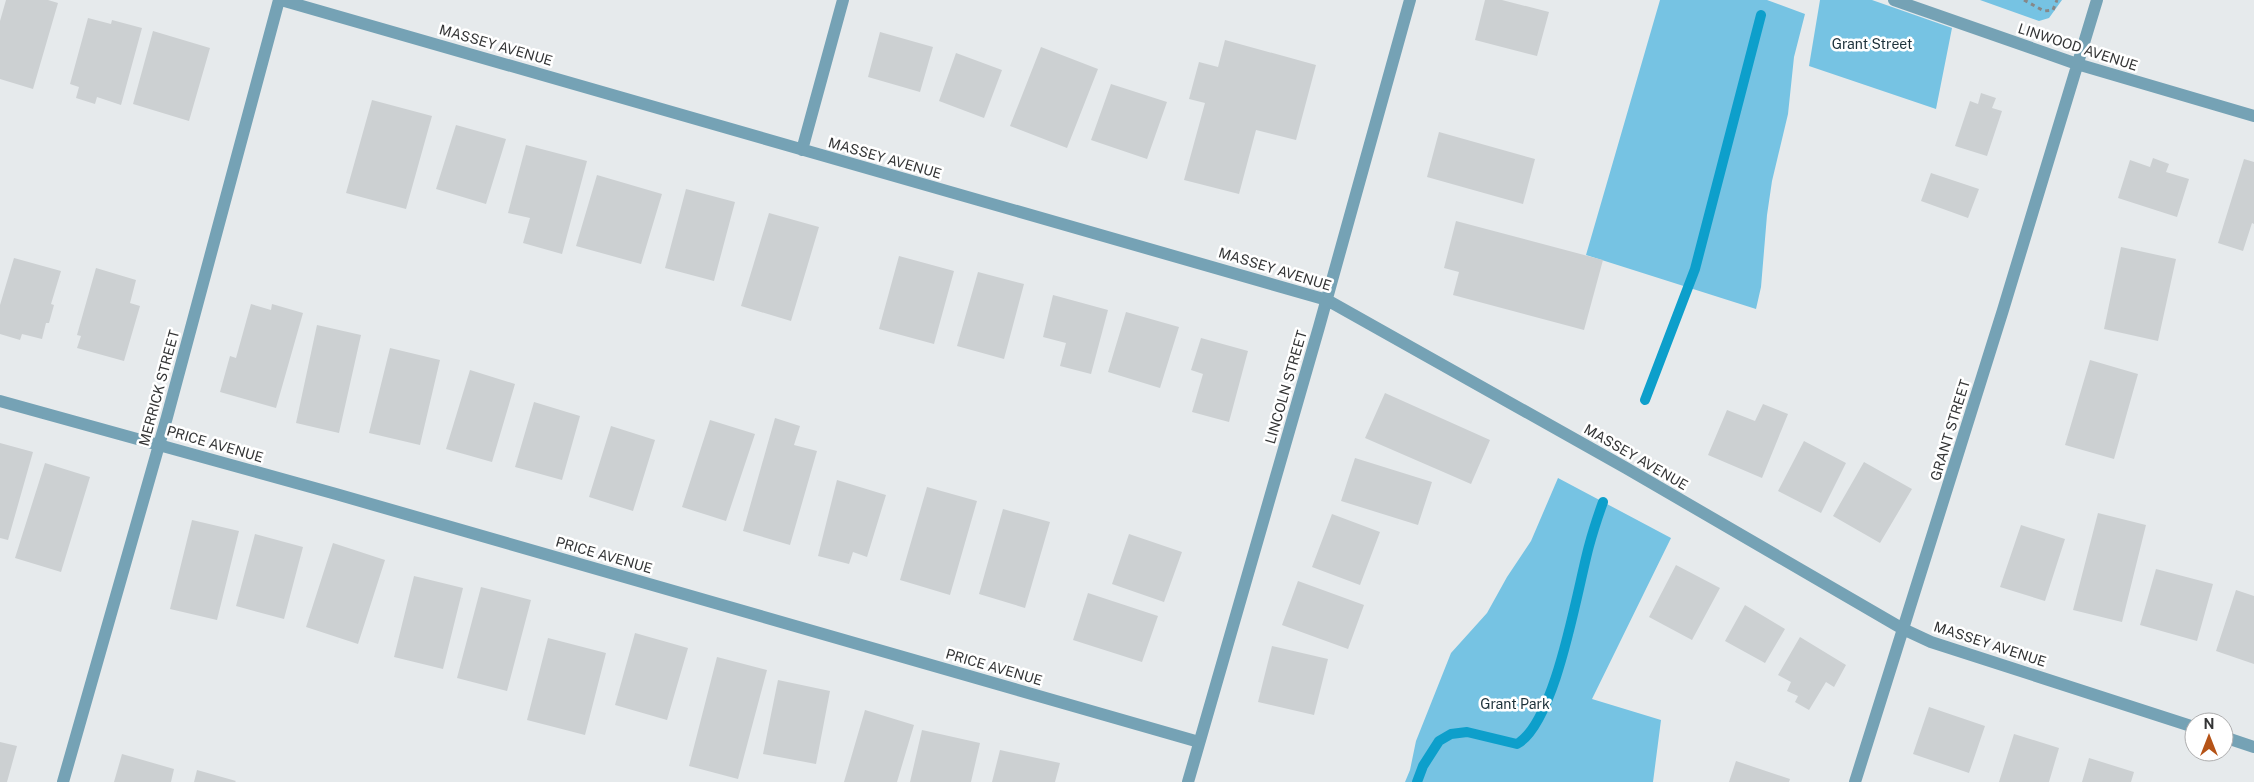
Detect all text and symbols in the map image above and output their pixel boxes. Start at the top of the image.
street label: LINWOOD AVENUE [2016,20,2140,74]
street label: MASSEY AVENUE [437,21,555,69]
park label: Grant Street [1832,36,1912,52]
street label: MASSEY AVENUE [826,134,944,182]
street label: MASSEY AVENUE [1217,244,1333,294]
street label: MERRICK STREET [136,328,182,448]
street label: LINCOLN STREET [1262,328,1310,446]
street label: GRANT STREET [1927,377,1973,483]
street label: MASSEY AVENUE [1581,421,1691,493]
street label: PRICE AVENUE [165,423,265,465]
street label: PRICE AVENUE [554,534,654,576]
street label: MASSEY AVENUE [1932,618,2048,670]
street label: PRICE AVENUE [944,646,1044,688]
park label: Grant Park [1480,696,1550,712]
north arrow [2184,712,2234,762]
text: N [2204,716,2214,732]

